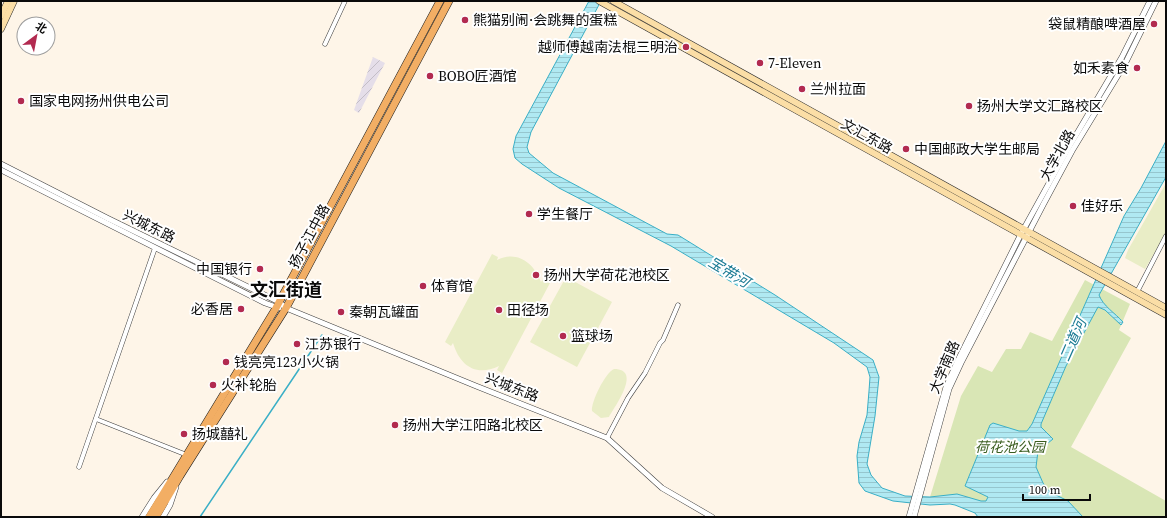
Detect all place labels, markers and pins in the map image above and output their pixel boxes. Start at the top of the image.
place label: 熊猫别闹·会跳舞的蛋糕 [473,10,617,30]
place label: 袋鼠精酿啤酒屋 [1048,14,1146,34]
marker: 熊猫别闹·会跳舞的蛋糕 [460,15,470,25]
marker: 袋鼠精酿啤酒屋 [1149,19,1159,29]
place label: 越师傅越南法棍三明治 [538,37,678,57]
marker: 越师傅越南法棍三明治 [681,42,691,52]
place label: 7-Eleven [768,53,822,73]
marker: 7-Eleven [755,58,765,68]
place label: 如禾素食 [1073,58,1129,78]
marker: 如禾素食 [1132,63,1142,73]
place label: BOBO匠酒馆 [438,66,517,86]
marker: BOBO匠酒馆 [425,71,435,81]
place label: 兰州拉面 [810,79,866,99]
marker: 兰州拉面 [797,84,807,94]
place label: 国家电网扬州供电公司 [29,91,169,111]
marker: 国家电网扬州供电公司 [16,96,26,106]
place label: 扬州大学文汇路校区 [977,96,1103,116]
marker: 扬州大学文汇路校区 [964,101,974,111]
place label: 中国邮政大学生邮局 [914,139,1040,159]
marker: 中国邮政大学生邮局 [901,144,911,154]
place label: 佳好乐 [1081,196,1123,216]
marker: 佳好乐 [1068,201,1078,211]
place label: 学生餐厅 [537,204,593,224]
marker: 学生餐厅 [524,209,534,219]
place label: 中国银行 [196,259,252,279]
marker: 中国银行 [255,264,265,274]
place label: 扬州大学荷花池校区 [544,265,670,285]
marker: 扬州大学荷花池校区 [531,270,541,280]
place label: 体育馆 [431,276,473,296]
marker: 体育馆 [418,281,428,291]
place label: 必香居 [191,299,233,319]
place label: 田径场 [507,300,549,320]
place label: 秦朝瓦罐面 [349,302,419,322]
marker: 必香居 [236,304,246,314]
marker: 田径场 [494,305,504,315]
marker: 秦朝瓦罐面 [336,307,346,317]
place label: 篮球场 [571,326,613,346]
marker: 篮球场 [558,331,568,341]
place label: 江苏银行 [305,334,361,354]
marker: 江苏银行 [292,339,302,349]
place label: 钱亮亮123小火锅 [234,352,339,372]
marker: 钱亮亮123小火锅 [221,357,231,367]
place label: 火补轮胎 [221,375,277,395]
marker: 火补轮胎 [208,380,218,390]
place label: 扬州大学江阳路北校区 [403,415,543,435]
marker: 扬州大学江阳路北校区 [390,420,400,430]
place label: 扬城囍礼 [192,424,248,444]
marker: 扬城囍礼 [179,429,189,439]

